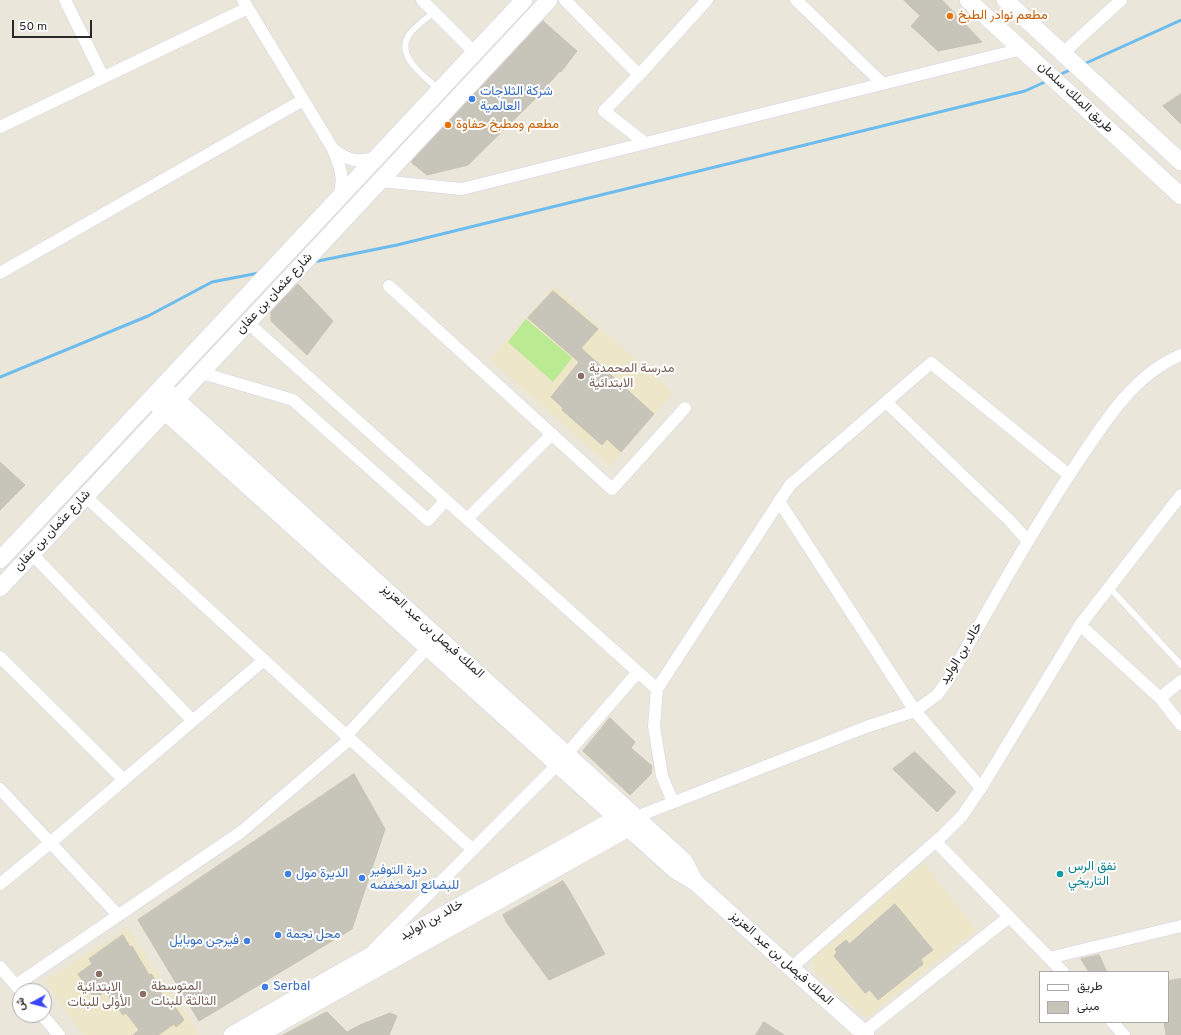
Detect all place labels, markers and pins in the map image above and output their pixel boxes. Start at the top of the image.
place label: مطعم نوادر الطبخ [958,8,1048,24]
marker: مطعم نوادر الطبخ [945,11,955,21]
place label: شركة الثلاجات العالمية [480,84,553,115]
marker: شركة الثلاجات العالمية [467,94,477,104]
place label: مطعم ومطبخ حفاوة [456,117,559,133]
marker: مطعم ومطبخ حفاوة [443,120,453,130]
place label: مدرسة المحمدية الابتدائية [589,361,675,392]
marker: مدرسة المحمدية الابتدائية [576,371,586,381]
place label: نفق الرس التاريخي [1068,859,1116,890]
place label: ديرة التوفير للبضائع المخفضه [370,863,459,894]
place label: الديرة مول [296,866,348,882]
marker: الديرة مول [283,869,293,879]
marker: نفق الرس التاريخي [1055,869,1065,879]
marker: ديرة التوفير للبضائع المخفضه [357,873,367,883]
place label: محل نجمة [286,927,340,943]
marker: محل نجمة [273,930,283,940]
place label: فيرجن موبايل [170,933,239,949]
marker: فيرجن موبايل [242,936,252,946]
marker: الابتدائية الأولى للبنات [94,969,104,979]
place label: المتوسطة الثالثة للبنات [151,979,216,1010]
place label: Serbal [273,979,310,995]
place label: الابتدائية الأولى للبنات [68,980,130,1011]
marker: Serbal [260,982,270,992]
marker: المتوسطة الثالثة للبنات [138,989,148,999]

